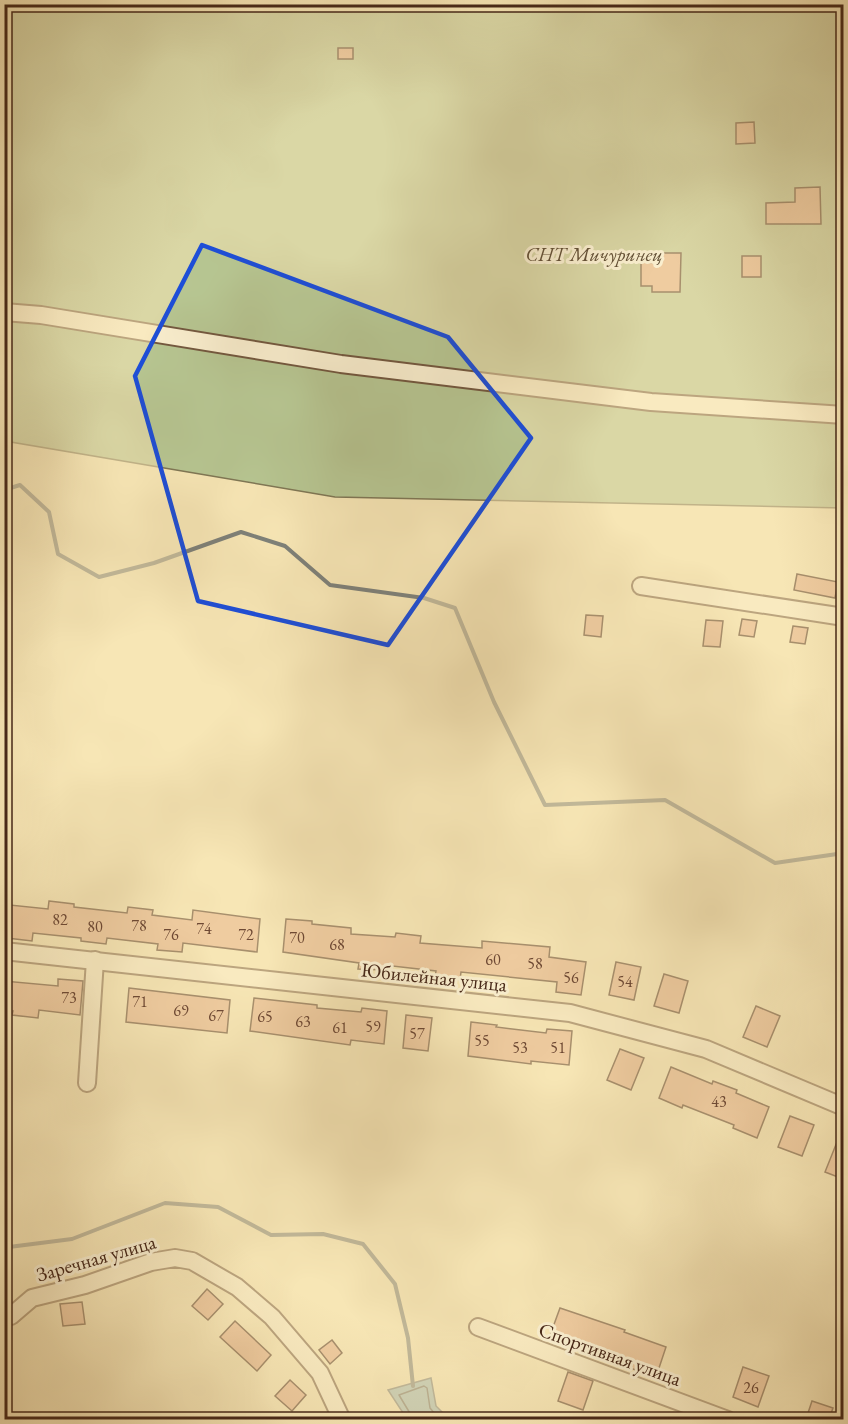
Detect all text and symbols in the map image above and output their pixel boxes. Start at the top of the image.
park label: СНТ Мичуринец [526,241,662,267]
house number: 82 [52,909,68,930]
house number: 78 [131,915,147,936]
house number: 80 [87,916,103,937]
house number: 74 [196,918,212,939]
house number: 76 [163,924,179,945]
house number: 72 [238,924,254,945]
house number: 70 [289,927,305,948]
house number: 68 [329,934,345,955]
house number: 60 [485,949,501,970]
house number: 58 [527,953,543,974]
street label: Юбилейная улица [360,956,508,998]
house number: 56 [563,967,579,988]
house number: 54 [617,971,633,992]
house number: 73 [61,987,77,1008]
house number: 71 [132,991,148,1012]
house number: 69 [173,1000,189,1021]
house number: 67 [208,1005,224,1026]
house number: 65 [257,1006,273,1027]
house number: 63 [295,1011,311,1032]
house number: 59 [365,1016,381,1037]
house number: 61 [332,1017,348,1038]
house number: 57 [409,1023,425,1044]
house number: 55 [474,1030,490,1051]
house number: 53 [512,1037,528,1058]
house number: 51 [550,1037,566,1058]
house number: 43 [711,1091,727,1112]
street label: Заречная улица [33,1228,159,1287]
street label: Спортивная улица [535,1316,685,1392]
house number: 26 [743,1377,759,1398]

